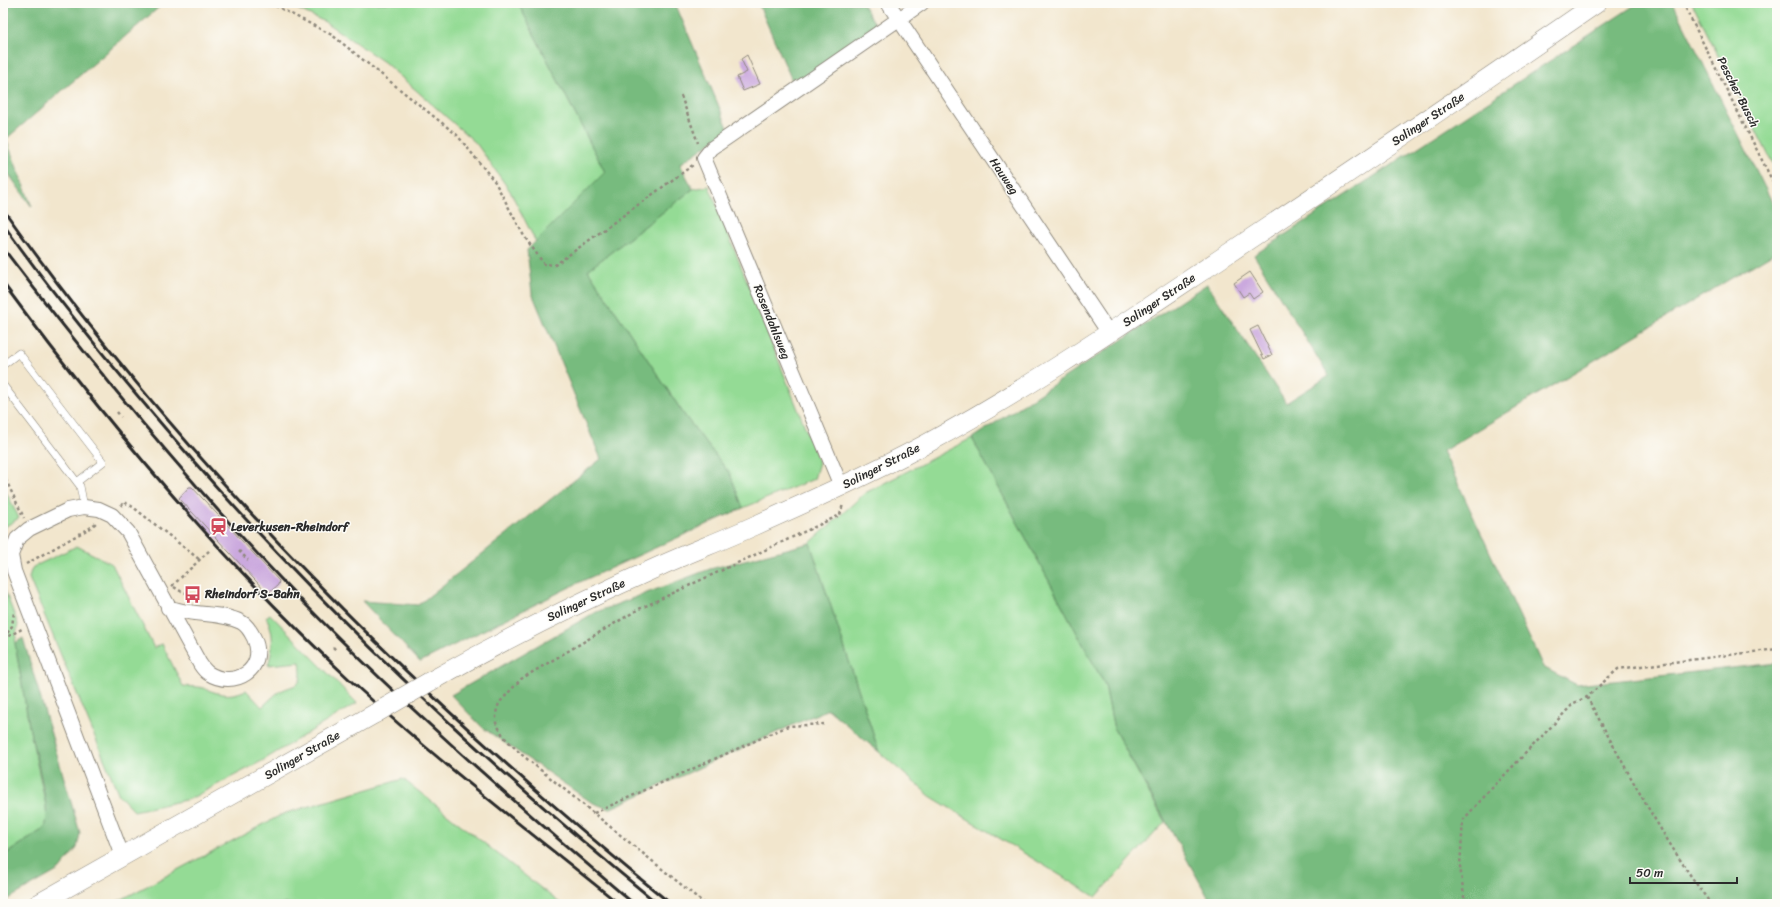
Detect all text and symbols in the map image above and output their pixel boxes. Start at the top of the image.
street label: Pescher Busch [1711,53,1765,131]
street label: Solinger Straße [1387,86,1469,152]
street label: Hauweg [983,153,1025,199]
street label: Solinger Straße [1118,267,1200,333]
street label: Rosendahlsweg [747,281,797,363]
street label: Solinger Straße [838,437,924,495]
place label: Leverkusen-Rheindorf [231,516,350,538]
station icon: Leverkusen-Rheindorf [208,517,228,537]
street label: Solinger Straße [543,572,629,628]
place label: Rheindorf S-Bahn [204,583,300,605]
bus stop icon: Rheindorf S-Bahn [182,584,202,604]
street label: Solinger Straße [260,724,344,786]
scale bar [1630,859,1737,885]
text: 50 m [1636,862,1663,884]

